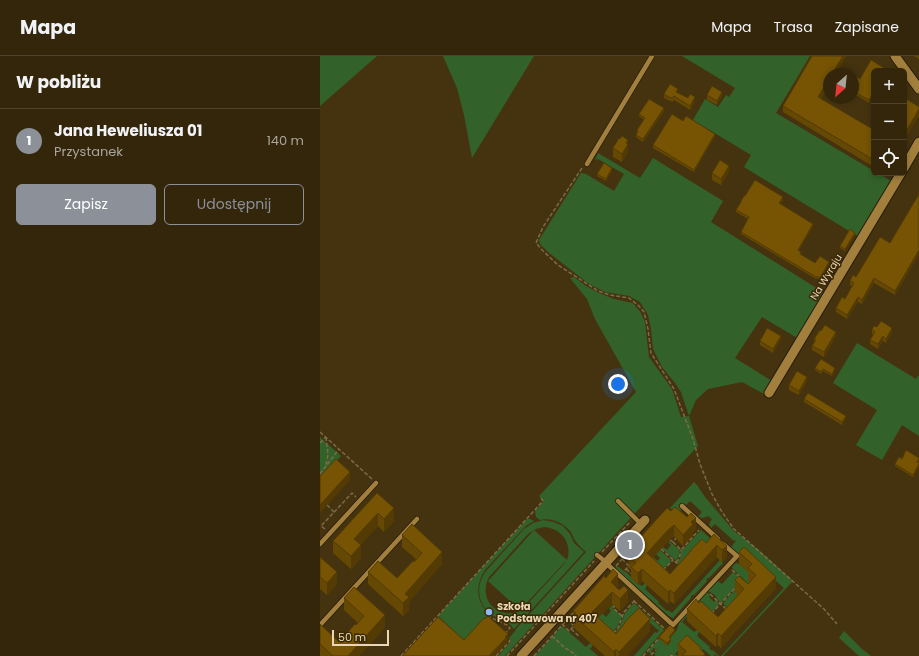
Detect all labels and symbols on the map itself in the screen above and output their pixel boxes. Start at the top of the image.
north arrow [823,68,859,104]
street label: Na Wyraju [806,251,846,303]
your location [608,374,628,394]
pin: 1 [617,530,643,560]
place label: Szkoła Podstawowa nr 407 [497,599,598,626]
marker: Szkoła Podstawowa nr 407 [484,607,494,617]
scale bar [332,628,389,647]

